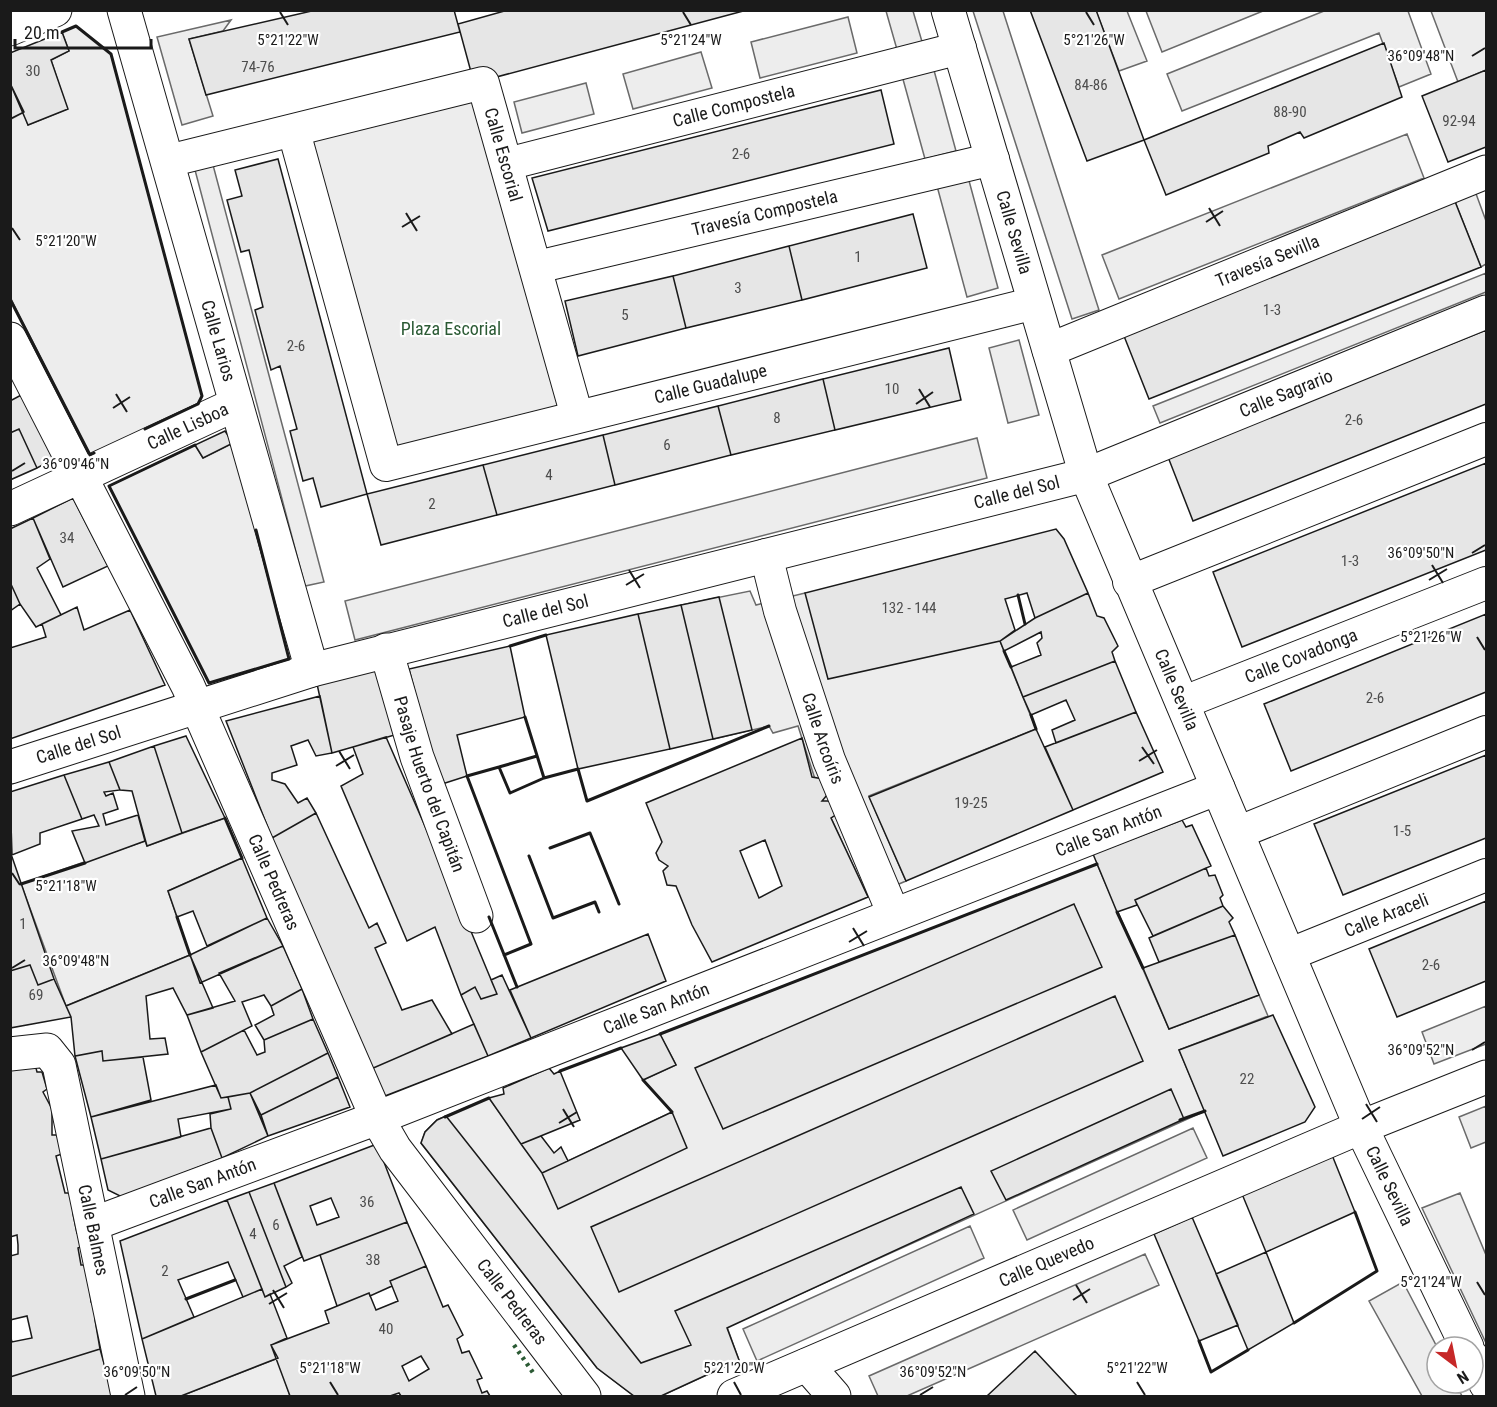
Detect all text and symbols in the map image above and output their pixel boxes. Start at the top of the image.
scale bar [15,12,152,50]
text: 20 m [24,22,59,43]
text: 5°21'22"W [257,31,319,49]
text: 5°21'24"W [660,31,722,49]
text: 5°21'26"W [1063,31,1125,49]
text: 36°09'48"N [1388,47,1454,65]
house number: 74-76 [241,58,275,76]
house number: 30 [26,62,40,80]
house number: 84-86 [1074,76,1108,94]
street label: Calle Compostela [670,80,797,131]
house number: 88-90 [1273,103,1307,121]
street label: Calle Escorial [480,105,527,204]
house number: 92-94 [1442,112,1476,130]
house number: 2-6 [732,145,750,163]
street label: Travesía Compostela [690,185,840,240]
street label: Calle Sevilla [992,188,1037,277]
street label: Travesía Sevilla [1212,230,1322,291]
text: 5°21'20"W [35,232,97,250]
house number: 1 [854,248,862,266]
house number: 3 [734,279,742,297]
street label: Calle Larios [197,298,240,384]
house number: 1-3 [1263,301,1281,319]
house number: 5 [621,306,629,324]
park label: Plaza Escorial [401,318,501,339]
house number: 2-6 [287,337,305,355]
street label: Calle Guadalupe [652,359,769,408]
street label: Calle Sagrario [1236,365,1336,421]
house number: 10 [885,380,899,398]
street label: Calle Lisboa [144,398,232,454]
house number: 8 [773,409,781,427]
house number: 2-6 [1345,411,1363,429]
house number: 6 [663,436,671,454]
text: 36°09'46"N [43,455,109,473]
house number: 4 [545,466,553,484]
street label: Calle del Sol [971,471,1062,513]
house number: 2 [428,495,436,513]
house number: 34 [60,529,74,547]
text: 36°09'50"N [1388,544,1454,562]
house number: 1-3 [1341,552,1359,570]
street label: Calle del Sol [500,590,591,632]
house number: 132 - 144 [881,599,937,617]
street label: Calle Covadonga [1242,624,1360,687]
text: 5°21'26"W [1400,628,1462,646]
street label: Calle Sevilla [1151,646,1203,733]
house number: 2-6 [1366,689,1384,707]
street label: Calle Arcoíris [798,690,849,787]
street label: Pasaje Huerto del Capitán [390,694,470,875]
street label: Calle del Sol [33,721,123,768]
house number: 19-25 [954,794,988,812]
street label: Calle San Antón [1052,800,1165,861]
house number: 1-5 [1393,822,1411,840]
street label: Calle Pedreras [244,831,304,933]
text: 5°21'18"W [35,877,97,895]
street label: Calle Araceli [1341,888,1431,941]
house number: 1 [19,915,27,933]
text: 36°09'48"N [43,952,109,970]
house number: 2-6 [1422,956,1440,974]
street label: Calle San Antón [600,978,712,1038]
house number: 69 [29,986,43,1004]
text: 36°09'52"N [1388,1041,1454,1059]
house number: 22 [1240,1070,1254,1088]
street label: Calle Sevilla [1362,1142,1418,1229]
street label: Calle San Antón [146,1153,259,1212]
street label: Calle Balmes [74,1182,114,1277]
house number: 36 [360,1193,374,1211]
house number: 6 [272,1216,280,1234]
house number: 4 [249,1225,257,1243]
street label: Calle Quevedo [995,1232,1097,1291]
house number: 38 [366,1251,380,1269]
street label: Calle Pedreras [473,1255,552,1349]
house number: 2 [161,1262,169,1280]
text: 5°21'24"W [1400,1273,1462,1291]
house number: 40 [379,1320,393,1338]
north arrow [1425,1335,1485,1395]
text: 5°21'18"W [299,1359,361,1377]
text: 5°21'20"W [703,1359,765,1377]
text: 5°21'22"W [1106,1359,1168,1377]
text: 36°09'50"N [104,1363,170,1381]
text: 36°09'52"N [900,1363,966,1381]
text: N [1453,1367,1472,1388]

